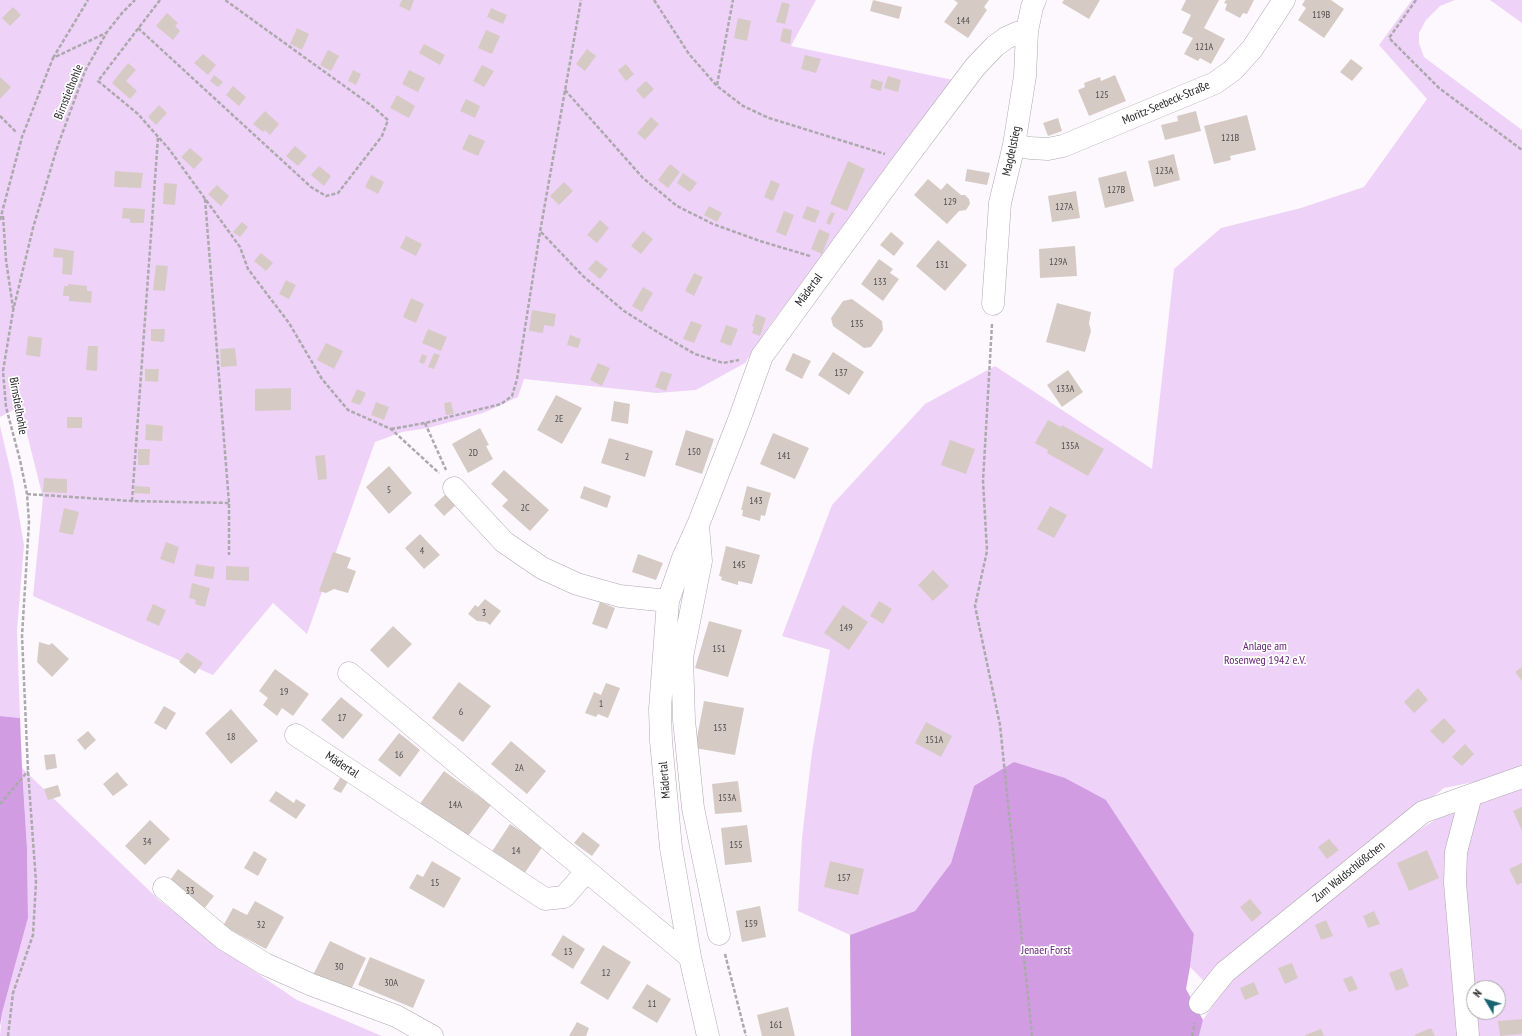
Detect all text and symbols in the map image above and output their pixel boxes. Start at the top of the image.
house number: 119B [1312,9,1330,21]
house number: 144 [956,15,970,27]
house number: 121A [1195,41,1213,53]
street label: Birnstielhohle [51,62,87,122]
street label: Moritz-Seebeck-Straße [1120,78,1212,128]
house number: 125 [1095,89,1109,101]
street label: Magdelstieg [1000,125,1024,177]
house number: 121B [1221,132,1239,144]
house number: 123A [1155,165,1173,177]
house number: 127B [1107,184,1125,196]
house number: 129 [943,196,957,208]
house number: 127A [1055,201,1073,213]
house number: 129A [1049,256,1067,268]
house number: 131 [935,259,949,271]
street label: Mädertal [792,271,826,309]
house number: 133 [873,276,887,288]
house number: 135 [850,318,864,330]
house number: 137 [834,367,848,379]
street label: Birnstielhohle [6,376,30,436]
house number: 133A [1056,383,1074,395]
house number: 2E [555,413,563,425]
house number: 135A [1061,440,1079,452]
house number: 150 [687,446,701,458]
house number: 2D [468,447,478,459]
house number: 141 [777,450,791,462]
house number: 2 [625,451,629,463]
house number: 5 [387,484,391,496]
house number: 143 [749,495,763,507]
house number: 2C [520,502,530,514]
house number: 4 [420,545,424,557]
house number: 145 [732,559,746,571]
house number: 3 [482,607,486,619]
house number: 149 [839,622,853,634]
park label: Anlage am Rosenweg 1942 e.V. [1224,640,1306,668]
house number: 151 [712,643,726,655]
house number: 19 [280,686,288,698]
house number: 1 [599,698,603,710]
house number: 6 [459,706,463,718]
house number: 17 [338,712,346,724]
house number: 153 [713,722,727,734]
house number: 18 [227,731,235,743]
house number: 151A [925,734,943,746]
street label: Mädertal [323,749,361,781]
house number: 16 [395,749,403,761]
street label: Mädertal [656,761,674,799]
house number: 2A [514,762,524,774]
house number: 153A [718,792,736,804]
house number: 14A [448,799,462,811]
house number: 34 [143,836,151,848]
house number: 155 [729,839,743,851]
street label: Zum Waldschlößchen [1310,839,1388,905]
house number: 14 [512,845,520,857]
house number: 157 [837,872,851,884]
house number: 15 [431,877,439,889]
house number: 33 [186,885,194,897]
house number: 159 [744,918,758,930]
house number: 32 [257,919,265,931]
park label: Jenaer Forst [1021,944,1071,958]
house number: 13 [564,946,572,958]
house number: 30 [335,961,343,973]
house number: 12 [602,967,610,979]
house number: 30A [384,977,398,989]
north arrow [1466,980,1506,1020]
text: N [1470,987,1485,1000]
house number: 11 [648,998,656,1010]
house number: 161 [769,1019,783,1031]

